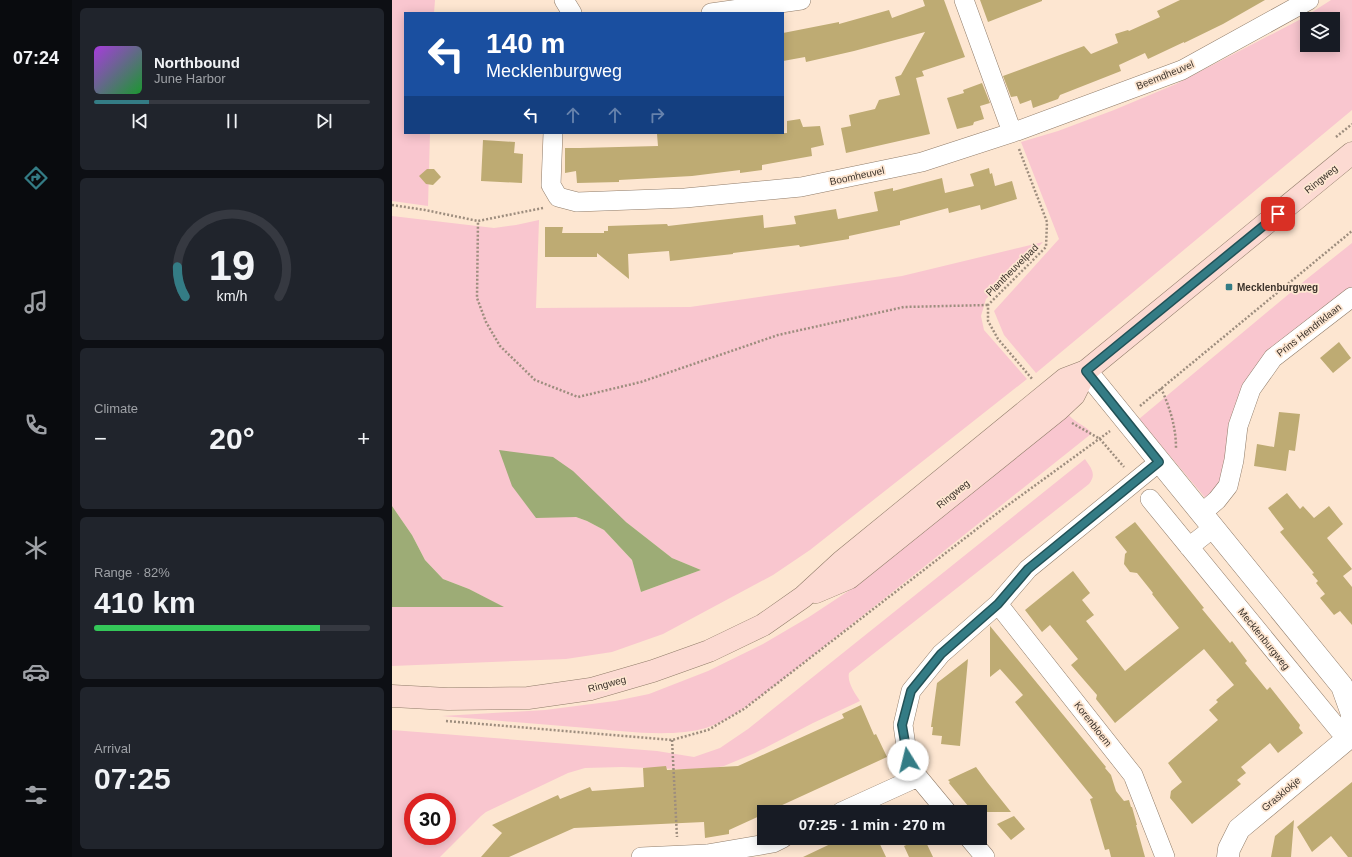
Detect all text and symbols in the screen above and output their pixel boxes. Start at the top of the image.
map controls [1300,12,1340,52]
button: layers [1300,12,1340,52]
icon: left [420,28,472,80]
text: 140 m [486,28,565,59]
text: 07:24 [13,48,59,68]
text: Northbound [154,54,240,71]
street label: Beemdheuvel [1135,58,1195,92]
text: Mecklenburgweg [486,61,622,81]
text: June Harbor [154,71,226,86]
icon: left [520,104,542,126]
icon: ahead [562,104,584,126]
icon: ahead [604,104,626,126]
icon: right [646,104,668,126]
icon: previous [129,110,151,132]
icon: pause [221,110,243,132]
icon: next [313,110,335,132]
street label: Ringweg [1302,162,1340,196]
icon: directions [22,164,50,192]
street label: Boomheuvel [829,165,885,187]
pin [1261,197,1295,231]
icon: arrive [1267,203,1289,225]
text: 19 [209,241,255,288]
street label: Plantheuvelpad [984,242,1040,298]
marker: Mecklenburgweg [1224,282,1234,292]
place label: Mecklenburgweg [1237,282,1318,293]
text: km/h [217,287,248,303]
icon: music [22,288,50,316]
street label: Prins Hendriklaan [1275,301,1343,359]
text: Climate [94,401,138,416]
icon: phone [22,411,50,439]
text: 20° [209,422,255,455]
text: − [94,426,107,451]
text: + [357,426,370,451]
street label: Ringweg [934,477,972,511]
icon: climate [22,534,50,562]
text: Range · 82% [94,565,170,580]
text: 410 km [94,586,196,619]
street label: Mecklenburgweg [1236,606,1292,672]
icon: car [22,658,50,686]
street label: Ringweg [587,674,627,694]
street label: Korenbloem [1072,699,1114,749]
position arrow [887,739,929,781]
text: Arrival [94,741,131,756]
text: 07:25 [94,762,171,795]
street label: Grasklokje [1259,774,1303,813]
icon: filters [22,781,50,809]
speed limit sign: 30 [404,793,456,845]
text: 07:25 · 1 min · 270 m [799,816,945,833]

